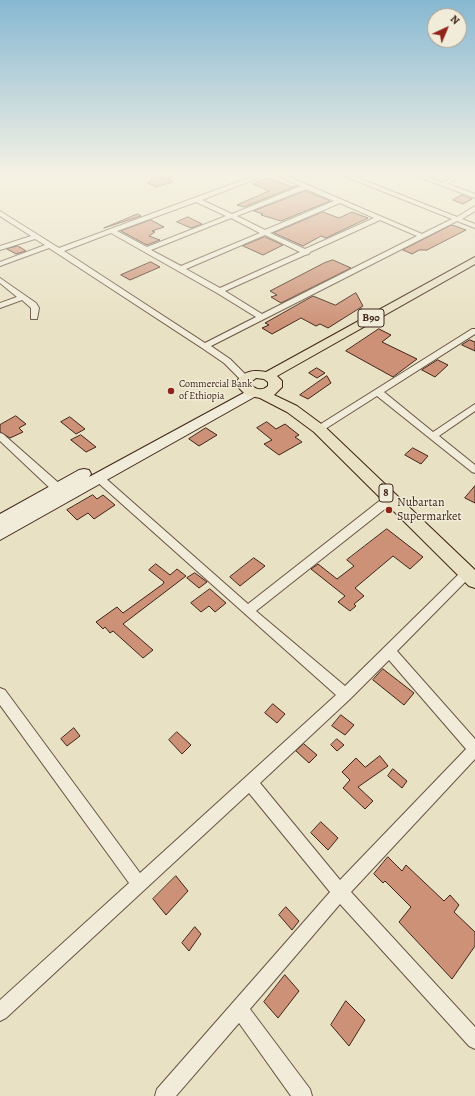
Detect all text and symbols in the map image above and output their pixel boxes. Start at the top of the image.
north arrow [427,8,467,48]
text: N [447,12,463,28]
road number: B90 [358,309,384,327]
place label: Commercial Bank of Ethiopia [179,379,252,402]
marker: Commercial Bank of Ethiopia [166,386,176,396]
road number: 8 [379,484,393,502]
place label: Nubartan Supermarket [397,496,461,524]
marker: Nubartan Supermarket [384,505,394,515]

